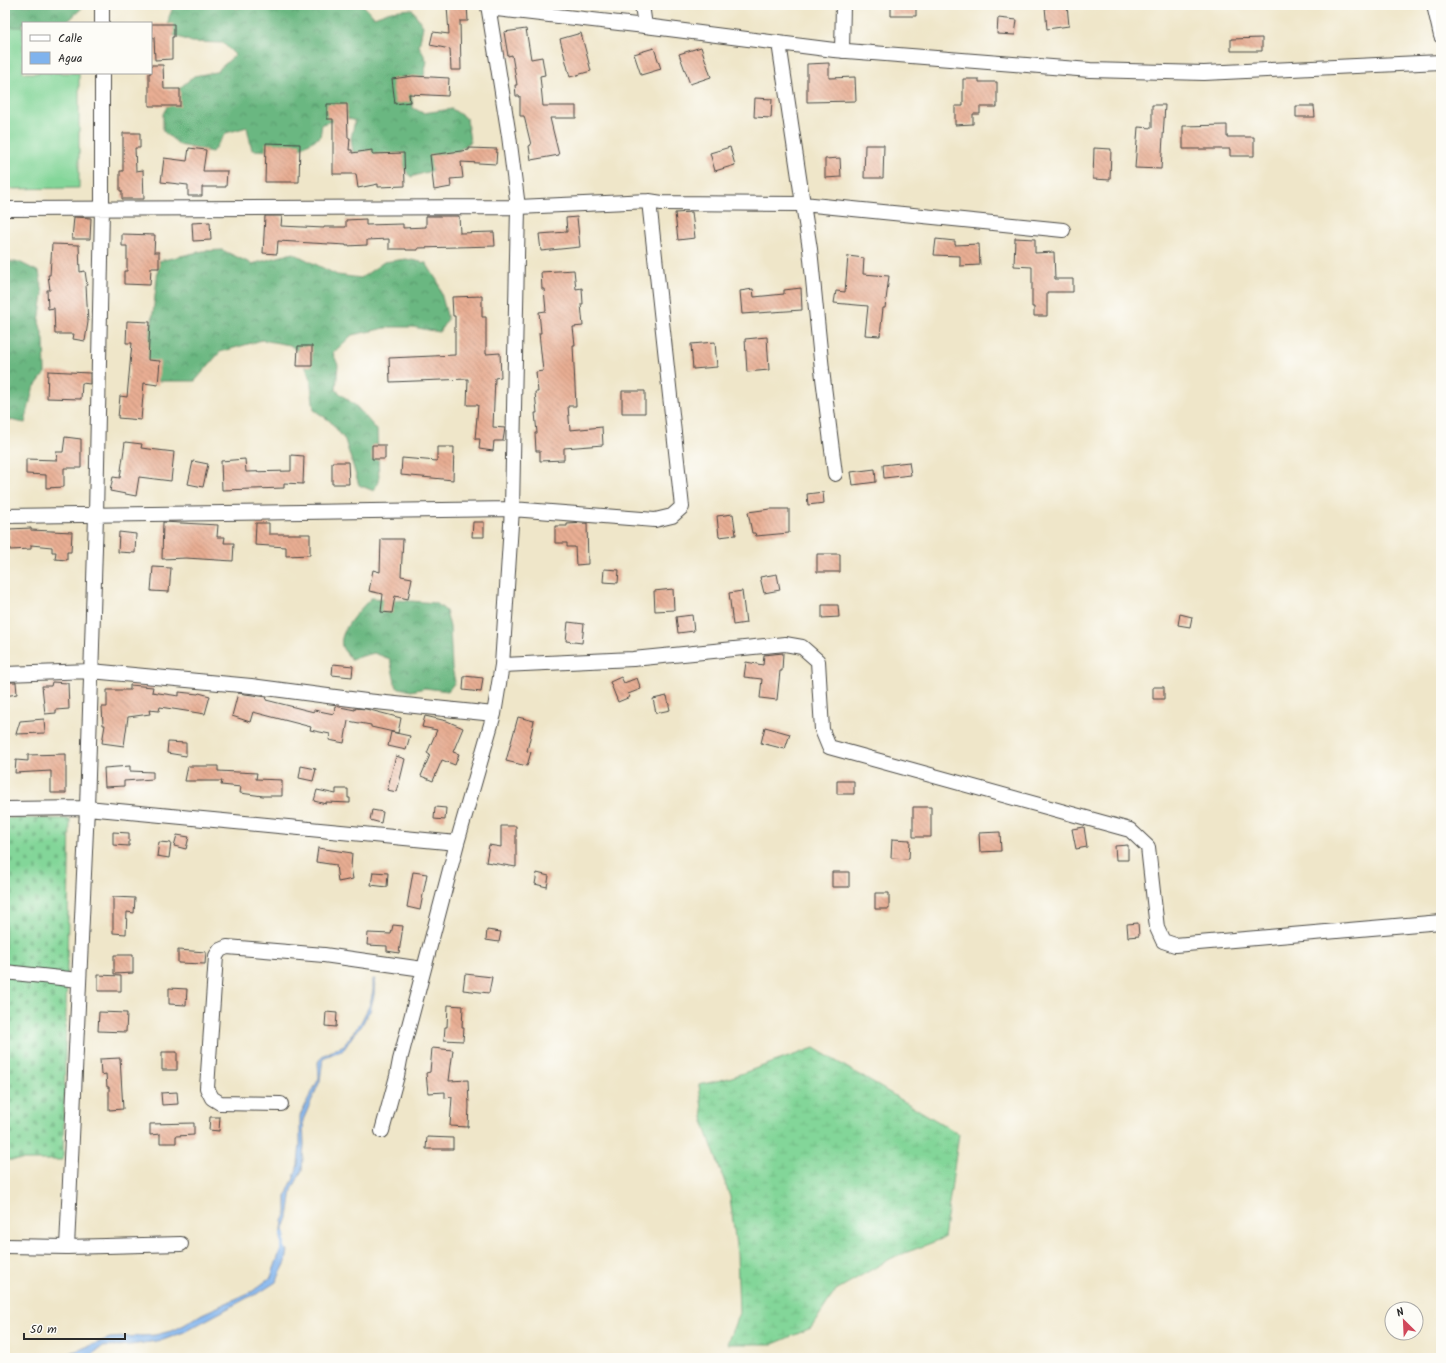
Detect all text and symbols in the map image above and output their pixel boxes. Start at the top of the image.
legend [22,22,152,74]
text: Calle [58,29,83,48]
text: Agua [58,49,83,68]
north arrow [1384,1301,1424,1341]
text: N [1394,1303,1407,1322]
scale bar [24,1315,125,1341]
text: 50 m [30,1320,57,1339]

